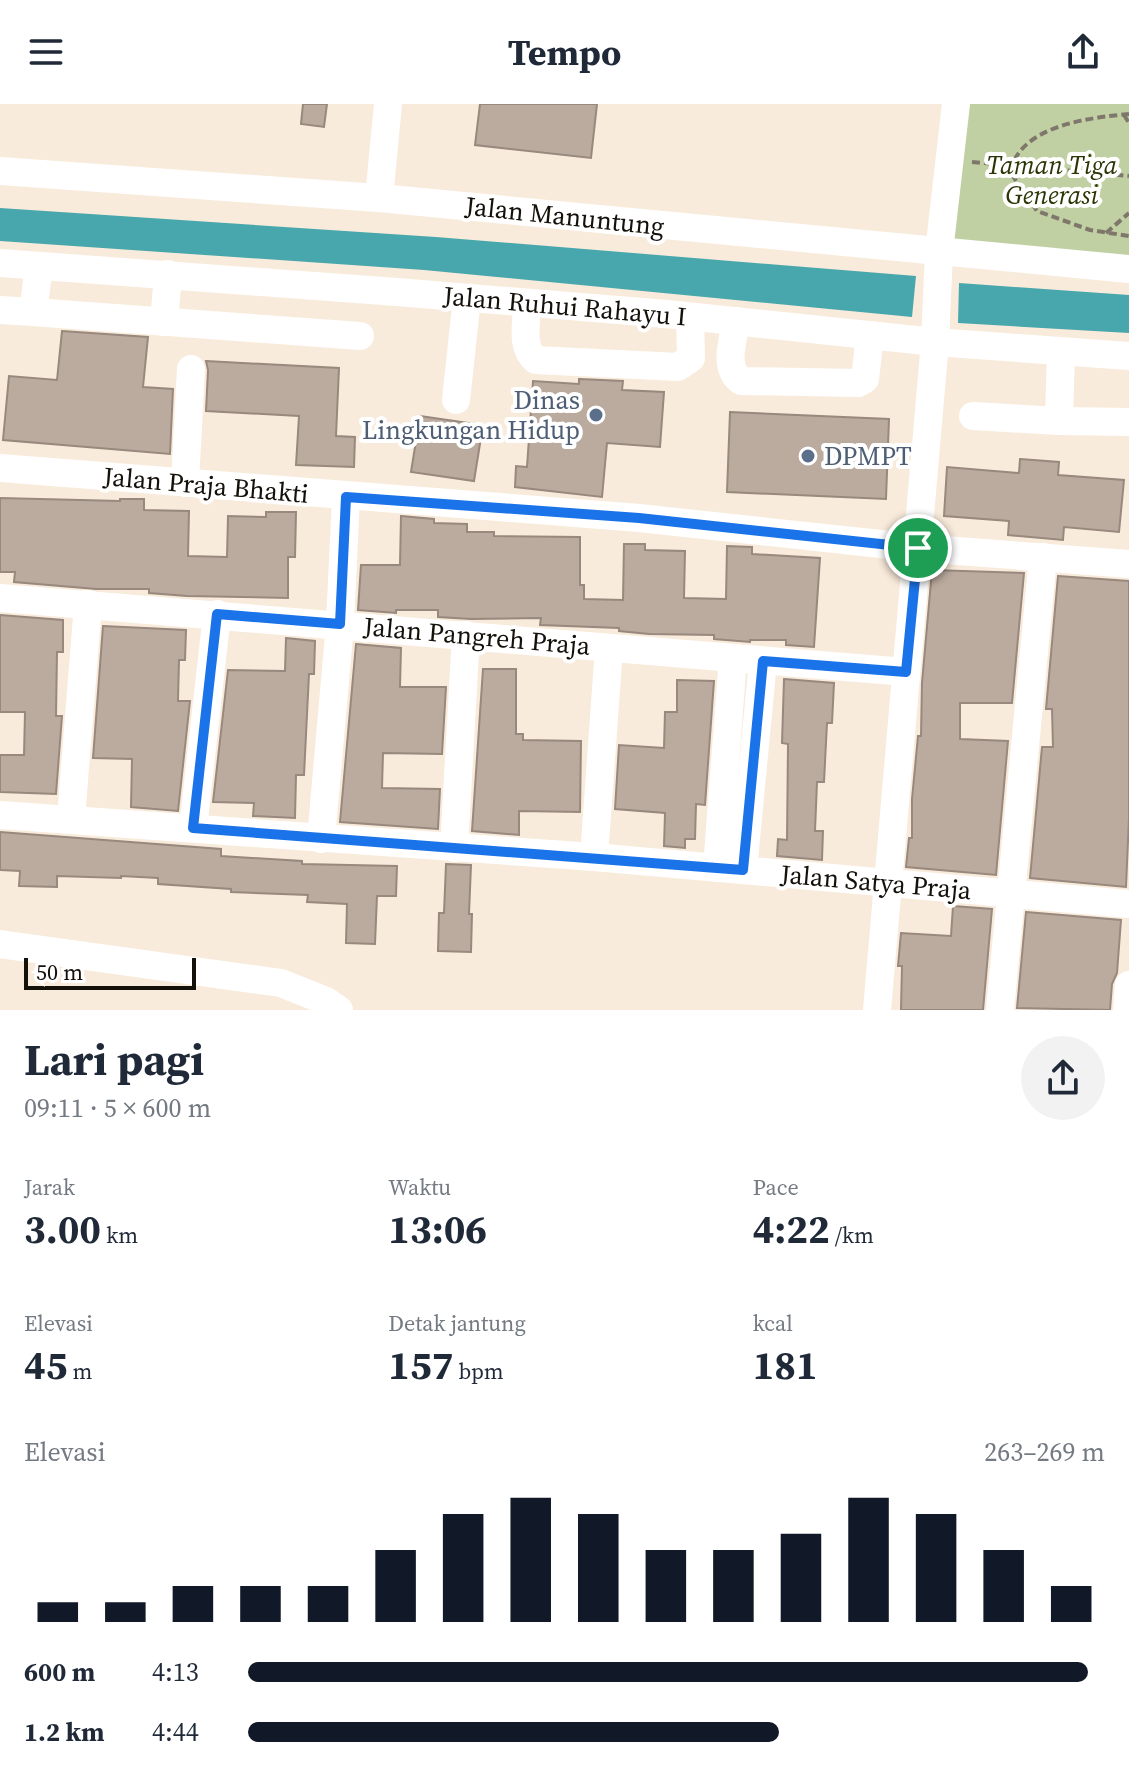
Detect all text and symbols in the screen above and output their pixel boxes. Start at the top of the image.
text: Tempo [508,28,621,77]
icon: menu [24,30,68,74]
icon: share [1061,30,1105,74]
park label: Taman Tiga Generasi [987,147,1118,213]
street label: Jalan Manuntung [463,188,666,244]
street label: Jalan Ruhui Rahayu I [441,277,688,335]
place label: Dinas Lingkungan Hidup [362,382,580,448]
marker: Dinas Lingkungan Hidup [587,406,605,424]
place label: DPMPT [824,438,912,474]
marker: DPMPT [799,447,817,465]
street label: Jalan Praja Bhakti [101,458,310,512]
pin [884,514,952,582]
icon: arrive [896,526,940,570]
street label: Jalan Pangreh Praja [361,608,592,664]
street label: Jalan Satya Praja [778,856,974,908]
scale bar [24,954,196,990]
text: 50 m [36,957,83,987]
text: Lari pagi [24,1029,204,1090]
button: share [1021,1036,1105,1120]
text: 09:11 · 5 × 600 m [24,1090,211,1126]
text: Jarak [24,1172,75,1202]
text: Waktu [388,1172,451,1202]
text: Pace [753,1172,799,1202]
text: 3.00 [24,1202,101,1256]
text: 13:06 [388,1202,487,1256]
text: 4:22 [753,1202,830,1256]
text: km [101,1220,138,1250]
text: /km [830,1220,874,1250]
text: Elevasi [24,1308,93,1338]
text: Detak jantung [388,1308,526,1338]
text: kcal [753,1308,793,1338]
text: 45 [24,1338,67,1392]
text: 157 [388,1338,453,1392]
text: 181 [753,1338,818,1392]
text: m [67,1356,92,1386]
text: bpm [453,1356,504,1386]
text: Elevasi [24,1434,105,1470]
text: 263–269 m [984,1434,1105,1470]
text: 600 m [24,1654,95,1690]
text: 4:13 [152,1654,199,1690]
text: 1.2 km [24,1714,105,1750]
text: 4:44 [152,1714,199,1750]

